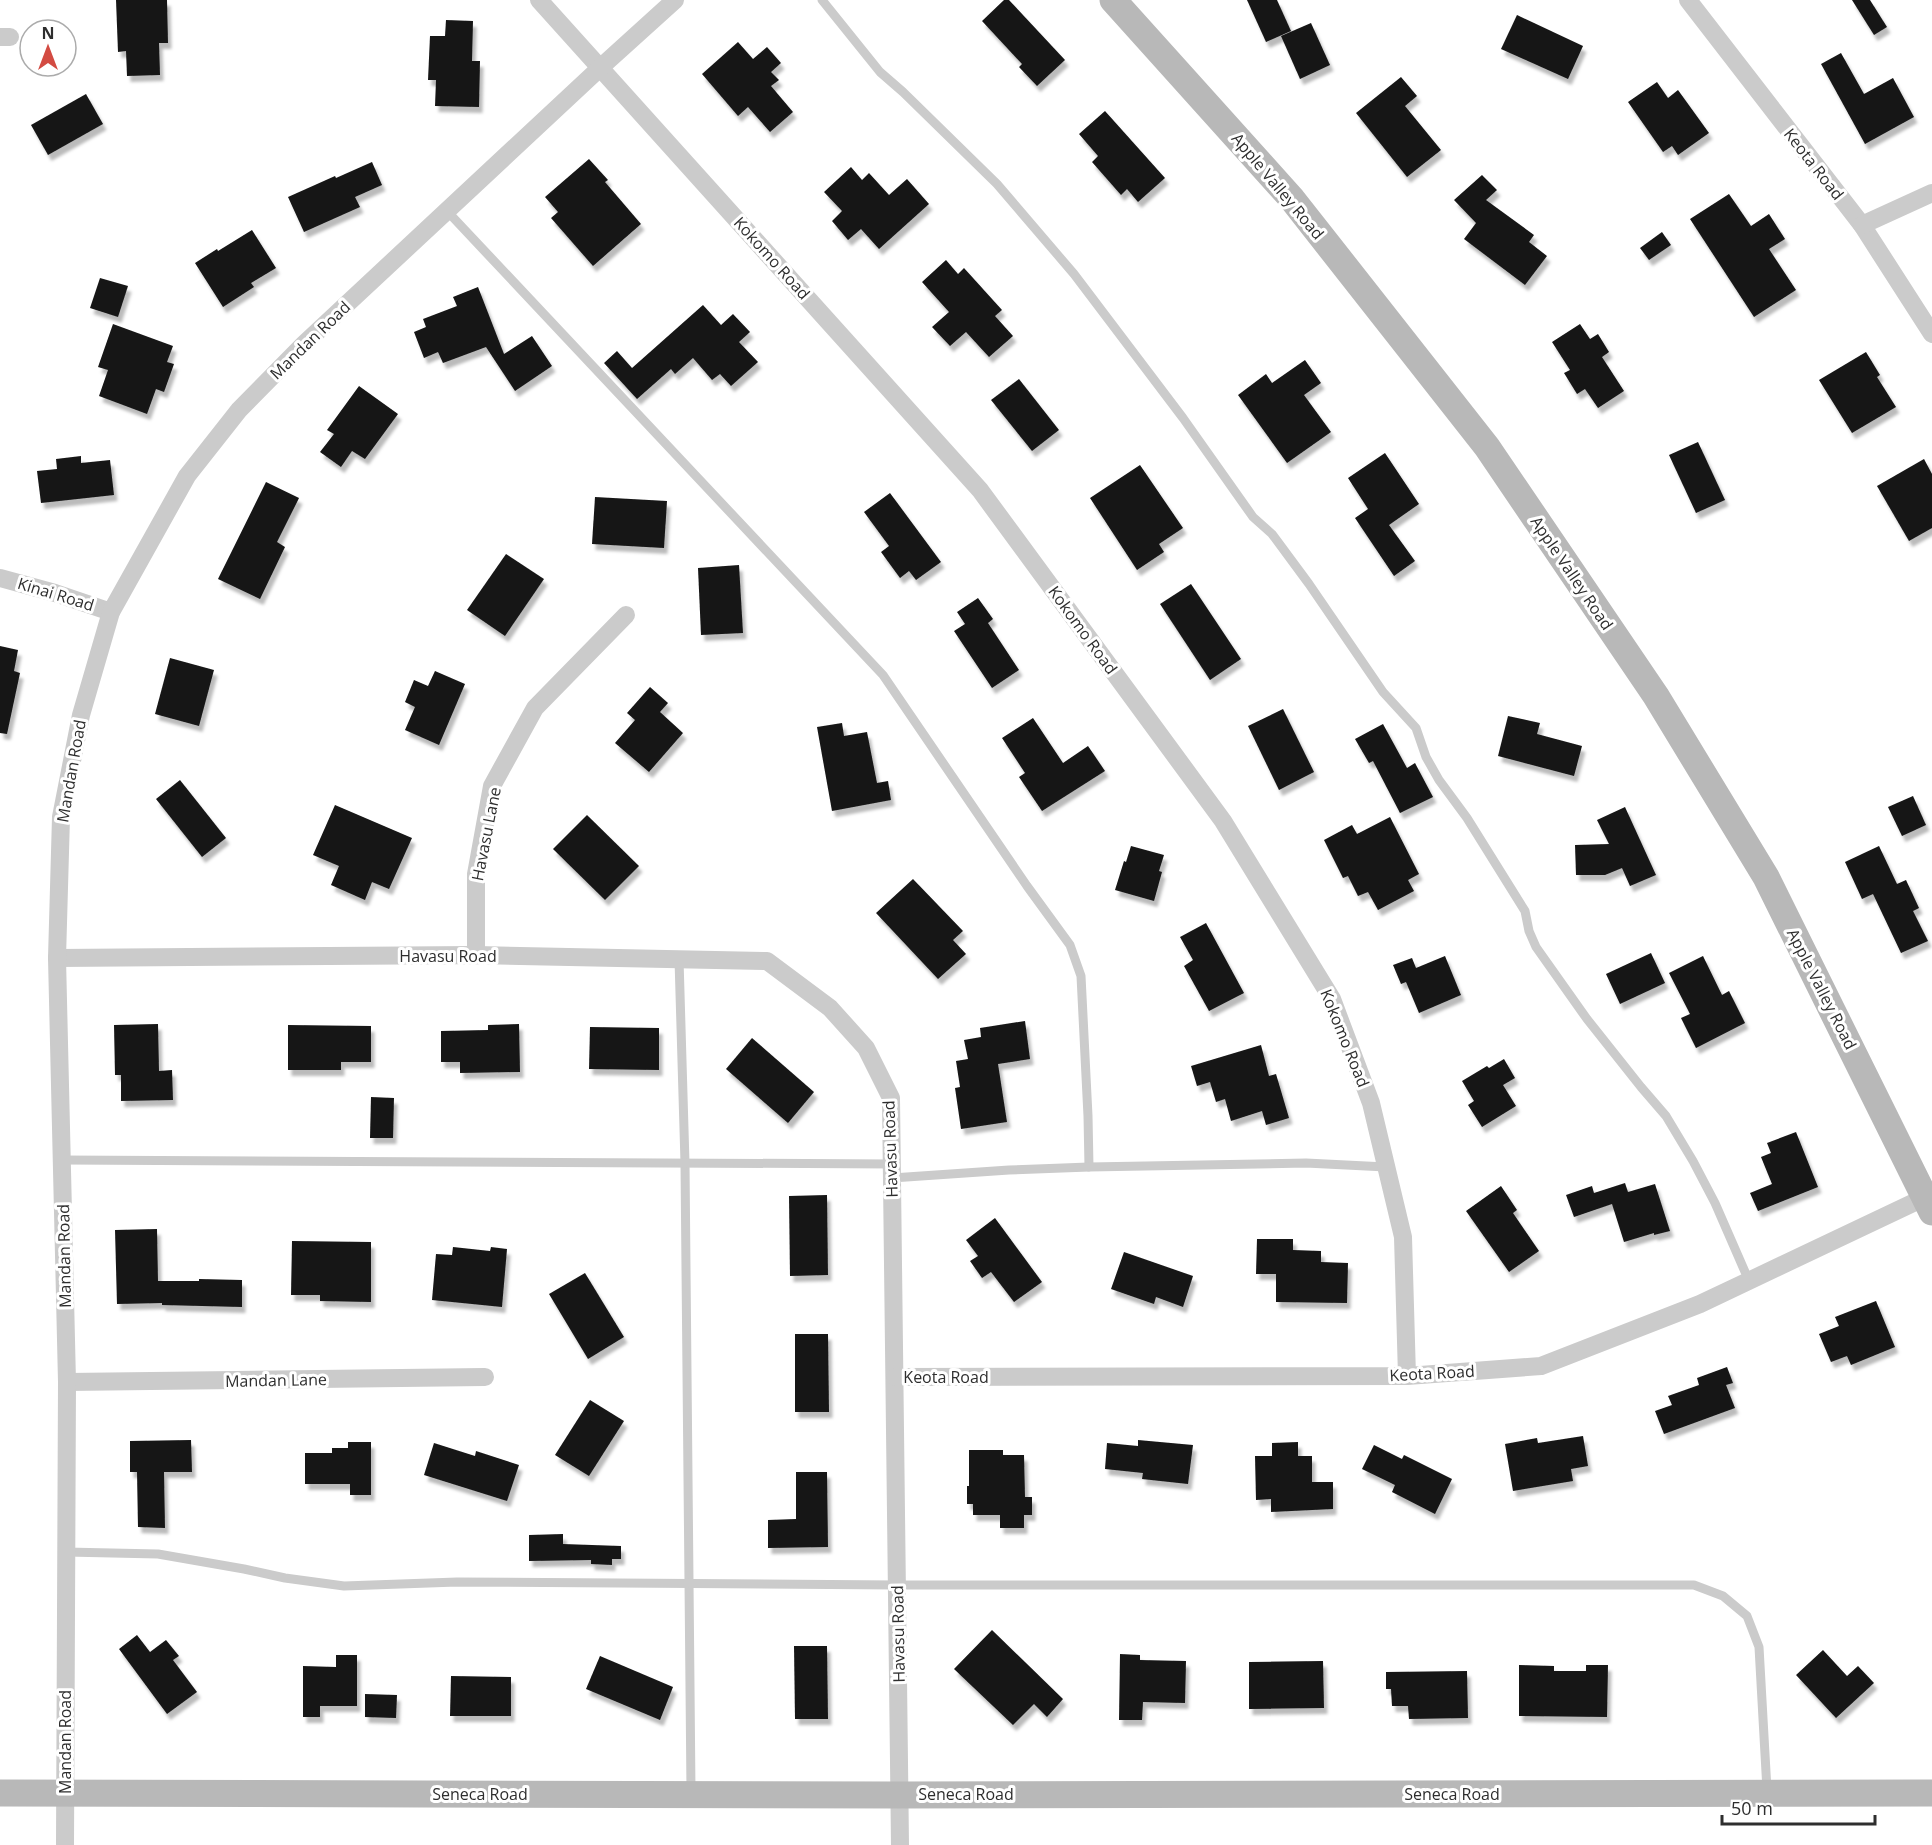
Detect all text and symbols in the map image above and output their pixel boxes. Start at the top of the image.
north arrow [18,18,78,78]
text: N [41,22,55,44]
street label: Keota Road [1779,124,1849,204]
street label: Apple Valley Road [1227,128,1329,244]
street label: Kokomo Road [729,212,815,304]
street label: Mandan Road [265,296,355,384]
street label: Apple Valley Road [1526,512,1618,634]
street label: Kinai Road [15,572,97,616]
street label: Kokomo Road [1043,581,1123,679]
street label: Mandan Road [51,718,91,824]
street label: Havasu Lane [466,785,506,883]
street label: Apple Valley Road [1782,925,1862,1053]
street label: Havasu Road [399,945,497,967]
street label: Kokomo Road [1315,986,1375,1090]
street label: Havasu Road [877,1100,903,1198]
street label: Mandan Road [52,1204,76,1308]
street label: Keota Road [1389,1360,1475,1386]
street label: Keota Road [903,1366,989,1388]
street label: Mandan Lane [225,1368,327,1392]
street label: Havasu Road [886,1585,910,1683]
street label: Mandan Road [54,1690,76,1794]
street label: Seneca Road [432,1783,528,1805]
street label: Seneca Road [918,1783,1014,1805]
street label: Seneca Road [1404,1783,1500,1805]
scale bar [1722,1788,1875,1826]
text: 50 m [1731,1796,1773,1820]

